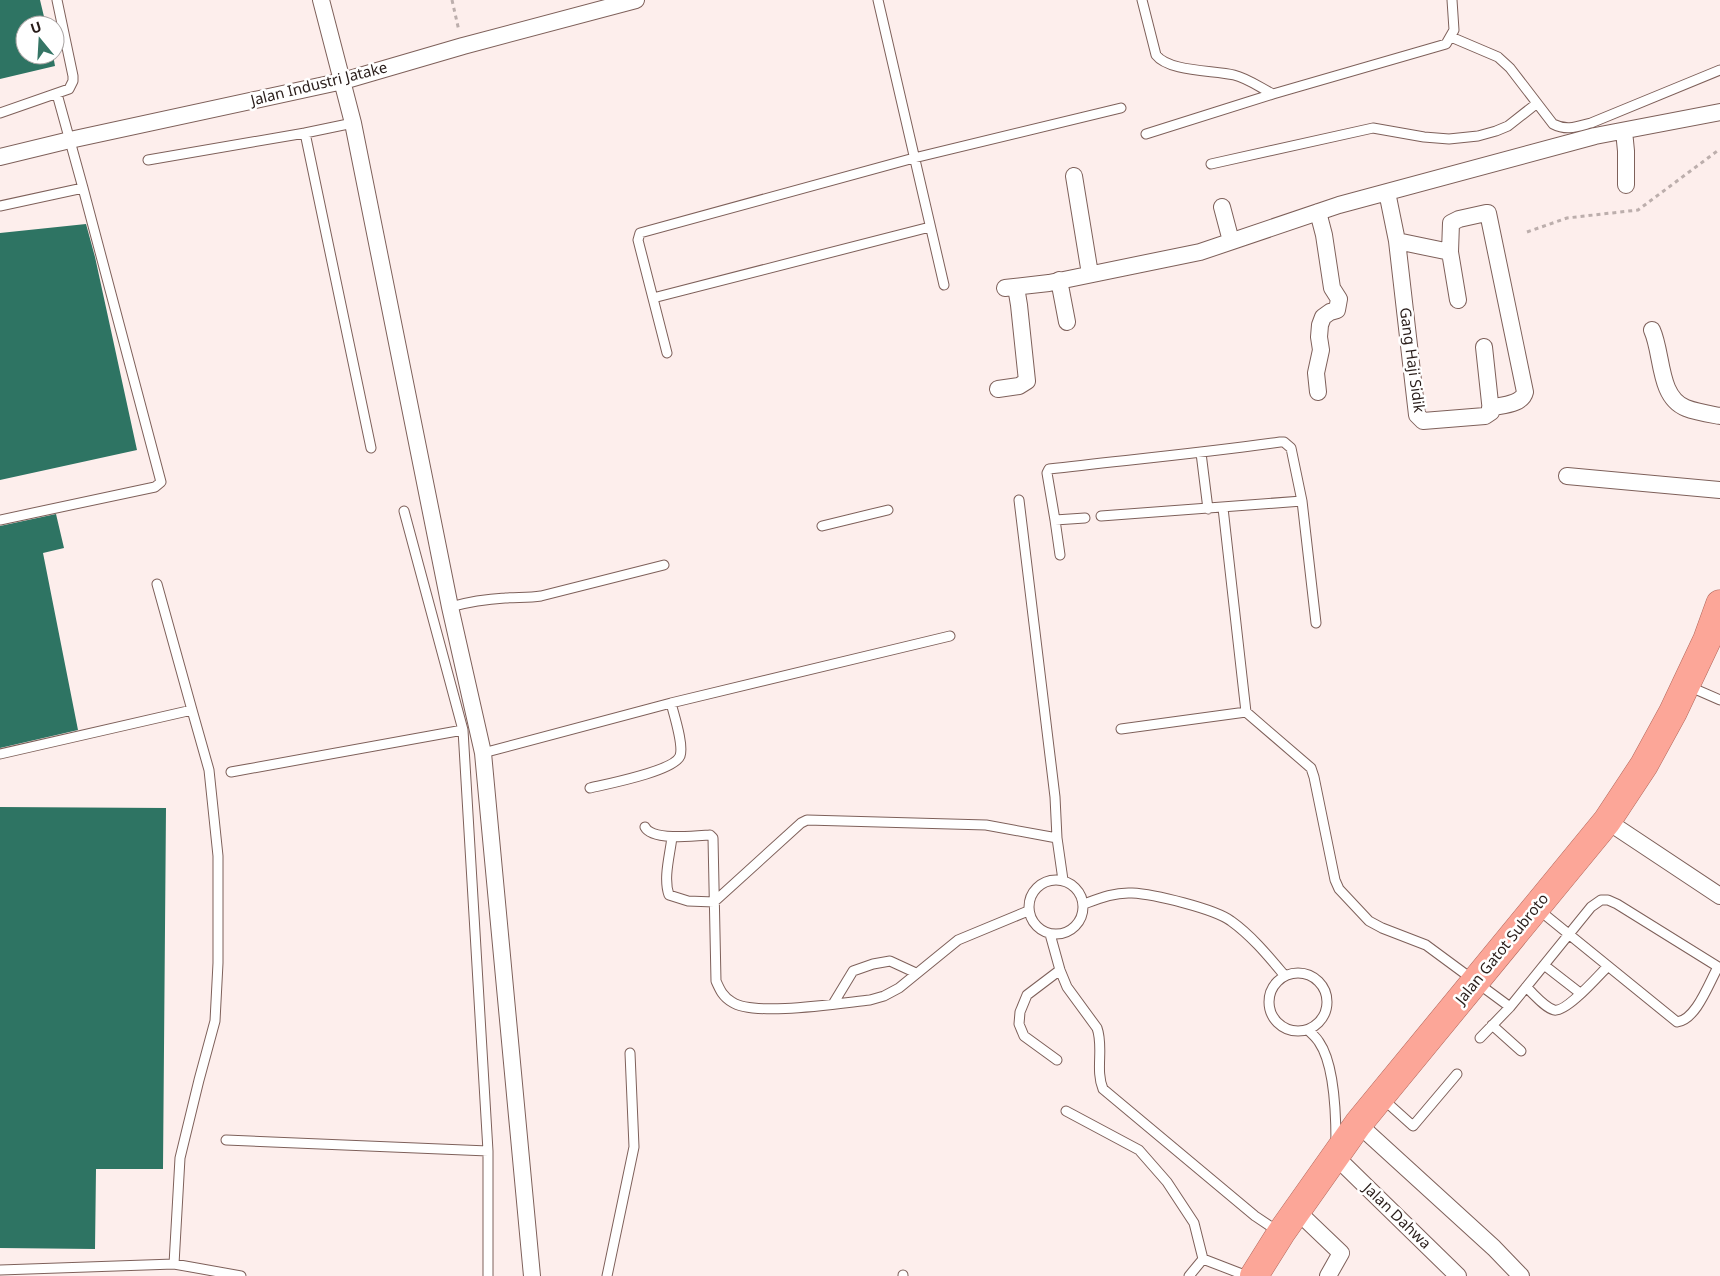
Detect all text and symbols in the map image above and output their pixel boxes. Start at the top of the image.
north arrow [15,15,65,65]
text: U [28,16,44,38]
street label: Jalan Industri Jatake [246,56,389,110]
street label: Gang Haji Sidik [1396,306,1430,414]
street label: Jalan Gatot Subroto [1449,889,1552,1010]
street label: Jalan Dahwa [1358,1177,1436,1253]

